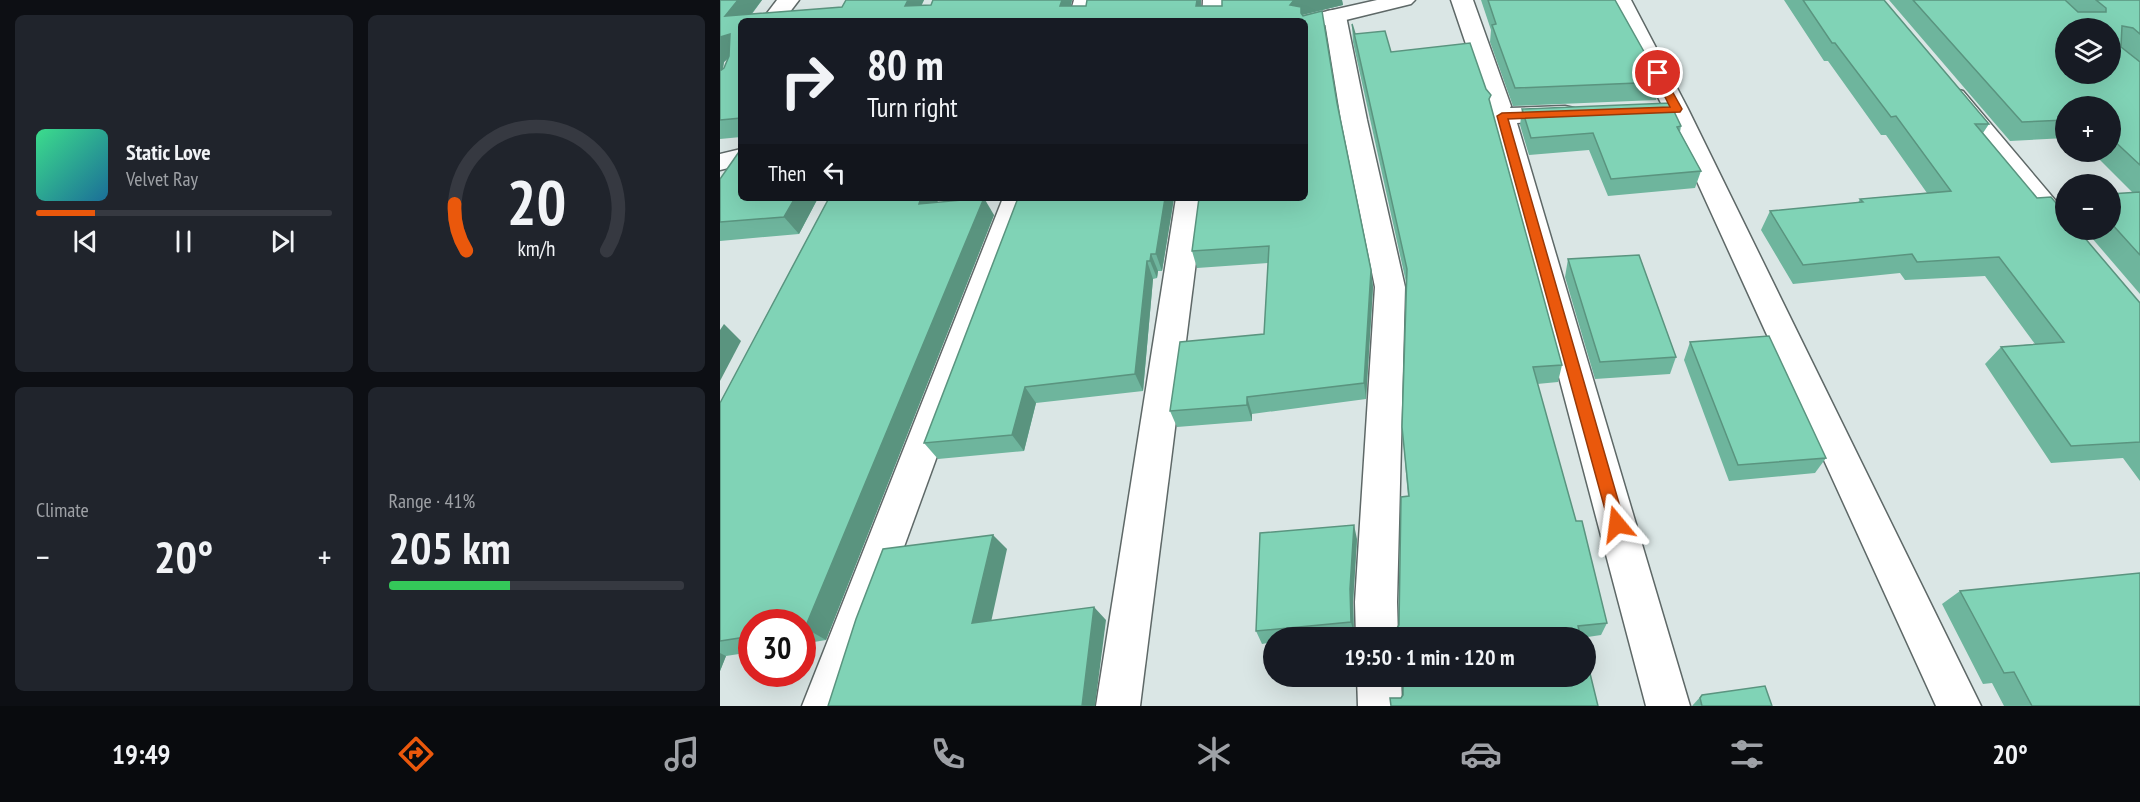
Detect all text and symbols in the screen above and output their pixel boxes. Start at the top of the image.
map controls [2055,18,2121,240]
button: layers [2055,18,2121,84]
text: 80 m [867,37,944,92]
icon: right [768,42,846,120]
pin [1632,47,1683,98]
icon: arrive [1641,56,1674,89]
text: Turn right [867,90,958,124]
button: + [2055,96,2121,162]
text: Static Love [126,138,211,166]
icon: left [818,156,851,189]
text: Then [768,159,806,187]
text: 20 [506,161,566,242]
text: Velvet Ray [126,166,198,192]
button: − [2055,174,2121,240]
icon: previous [69,225,102,258]
icon: pause [167,225,200,258]
icon: next [266,225,299,258]
text: km/h [517,234,555,262]
text: Range · 41% [389,488,475,514]
position arrow [1585,492,1649,556]
text: Climate [36,497,89,523]
text: 205 km [389,518,511,576]
text: 20° [154,527,213,585]
text: − [36,535,50,578]
text: + [318,535,332,578]
speed limit sign: 30 [738,609,816,687]
text: 19:50 · 1 min · 120 m [1344,643,1515,671]
icon: directions [395,733,437,775]
icon: music [661,733,703,775]
icon: phone [927,733,969,775]
icon: climate [1193,733,1235,775]
icon: car [1460,733,1502,775]
icon: filters [1726,733,1768,775]
text: 19:49 [112,737,171,771]
text: 20° [1992,737,2028,771]

